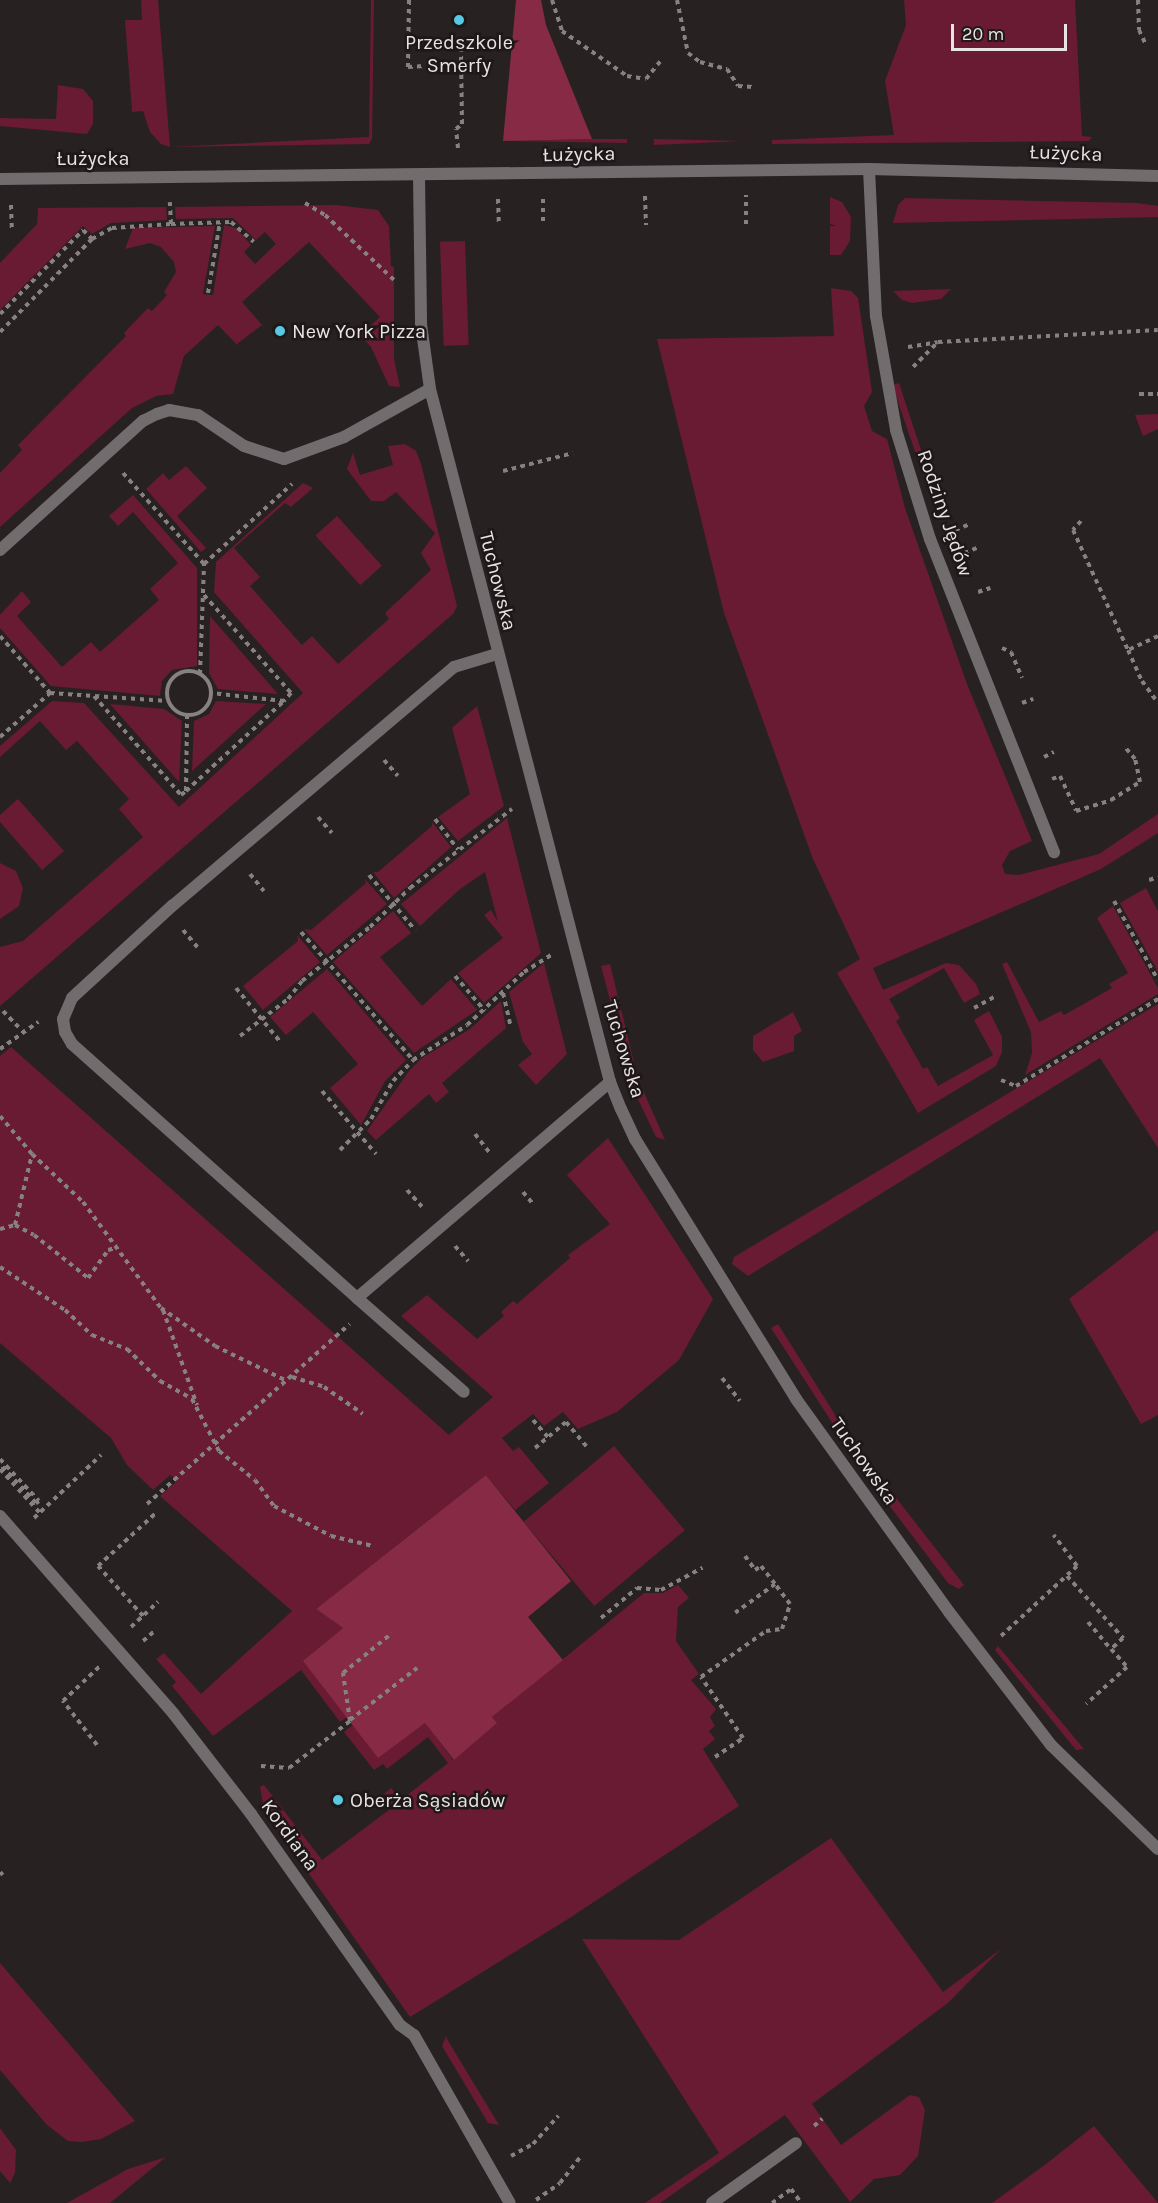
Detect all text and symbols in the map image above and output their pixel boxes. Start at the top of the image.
scale bar [954,12,1070,50]
marker: Przedszkole Smerfy [452,13,466,27]
text: 20 m [962,23,1004,45]
place label: Przedszkole Smerfy [405,30,513,77]
street label: Łużycka [1029,140,1103,166]
street label: Łużycka [542,141,616,167]
street label: Łużycka [57,146,129,170]
place label: New York Pizza [292,319,426,343]
marker: New York Pizza [273,324,287,338]
street label: Rodziny Jędów [912,447,978,579]
street label: Tuchowska [474,529,522,633]
street label: Tuchowska [598,997,650,1101]
street label: Tuchowska [825,1413,903,1509]
place label: Oberża Sąsiadów [350,1788,505,1812]
marker: Oberża Sąsiadów [331,1793,345,1807]
street label: Kordiana [256,1795,324,1875]

